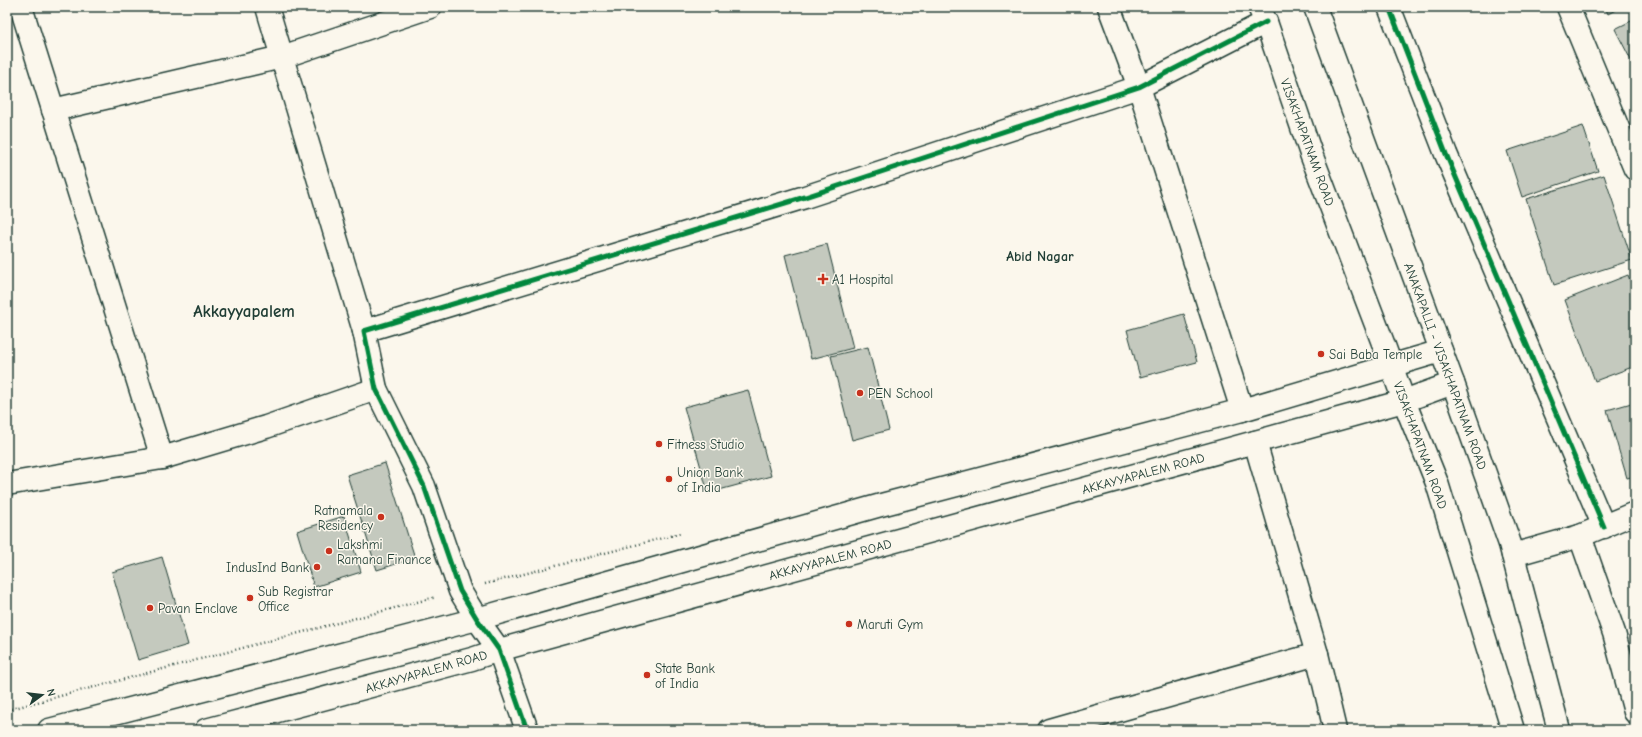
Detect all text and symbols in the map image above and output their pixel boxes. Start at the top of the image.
street label: VISAKHAPATNAM ROAD [1278,76,1338,208]
district label: Abid Nagar [1006,248,1074,265]
street label: ANAKAPALLI - VISAKHAPATNAM ROAD [1401,260,1491,472]
place label: A1 Hospital [832,272,893,287]
marker: A1 Hospital [817,273,829,285]
district label: Akkayyapalem [193,302,295,321]
place label: Sai Baba Temple [1329,347,1423,362]
marker: Sai Baba Temple [1316,349,1326,359]
street label: VISAKHAPATNAM ROAD [1391,379,1451,511]
place label: PEN School [868,386,933,401]
marker: PEN School [855,388,865,398]
place label: Fitness Studio [667,437,744,452]
marker: Fitness Studio [654,439,664,449]
street label: AKKAYYAPALEM ROAD [1080,450,1206,497]
place label: Union Bank of India [677,465,743,495]
marker: Union Bank of India [664,474,674,484]
place label: Ratnamala Residency [314,503,373,533]
marker: Ratnamala Residency [376,512,386,522]
street label: AKKAYYAPALEM ROAD [767,536,893,583]
place label: Lakshmi Ramana Finance [337,537,432,567]
marker: Lakshmi Ramana Finance [324,546,334,556]
place label: IndusInd Bank [226,560,310,575]
marker: IndusInd Bank [312,562,322,572]
place label: Sub Registrar Office [258,584,334,614]
marker: Sub Registrar Office [245,593,255,603]
place label: Pavan Enclave [158,601,238,616]
marker: Pavan Enclave [145,603,155,613]
place label: Maruti Gym [857,617,923,632]
marker: Maruti Gym [844,619,854,629]
street label: AKKAYYAPALEM ROAD [363,647,489,696]
place label: State Bank of India [655,661,715,691]
marker: State Bank of India [642,670,652,680]
north arrow [22,675,62,715]
text: N [44,687,58,698]

